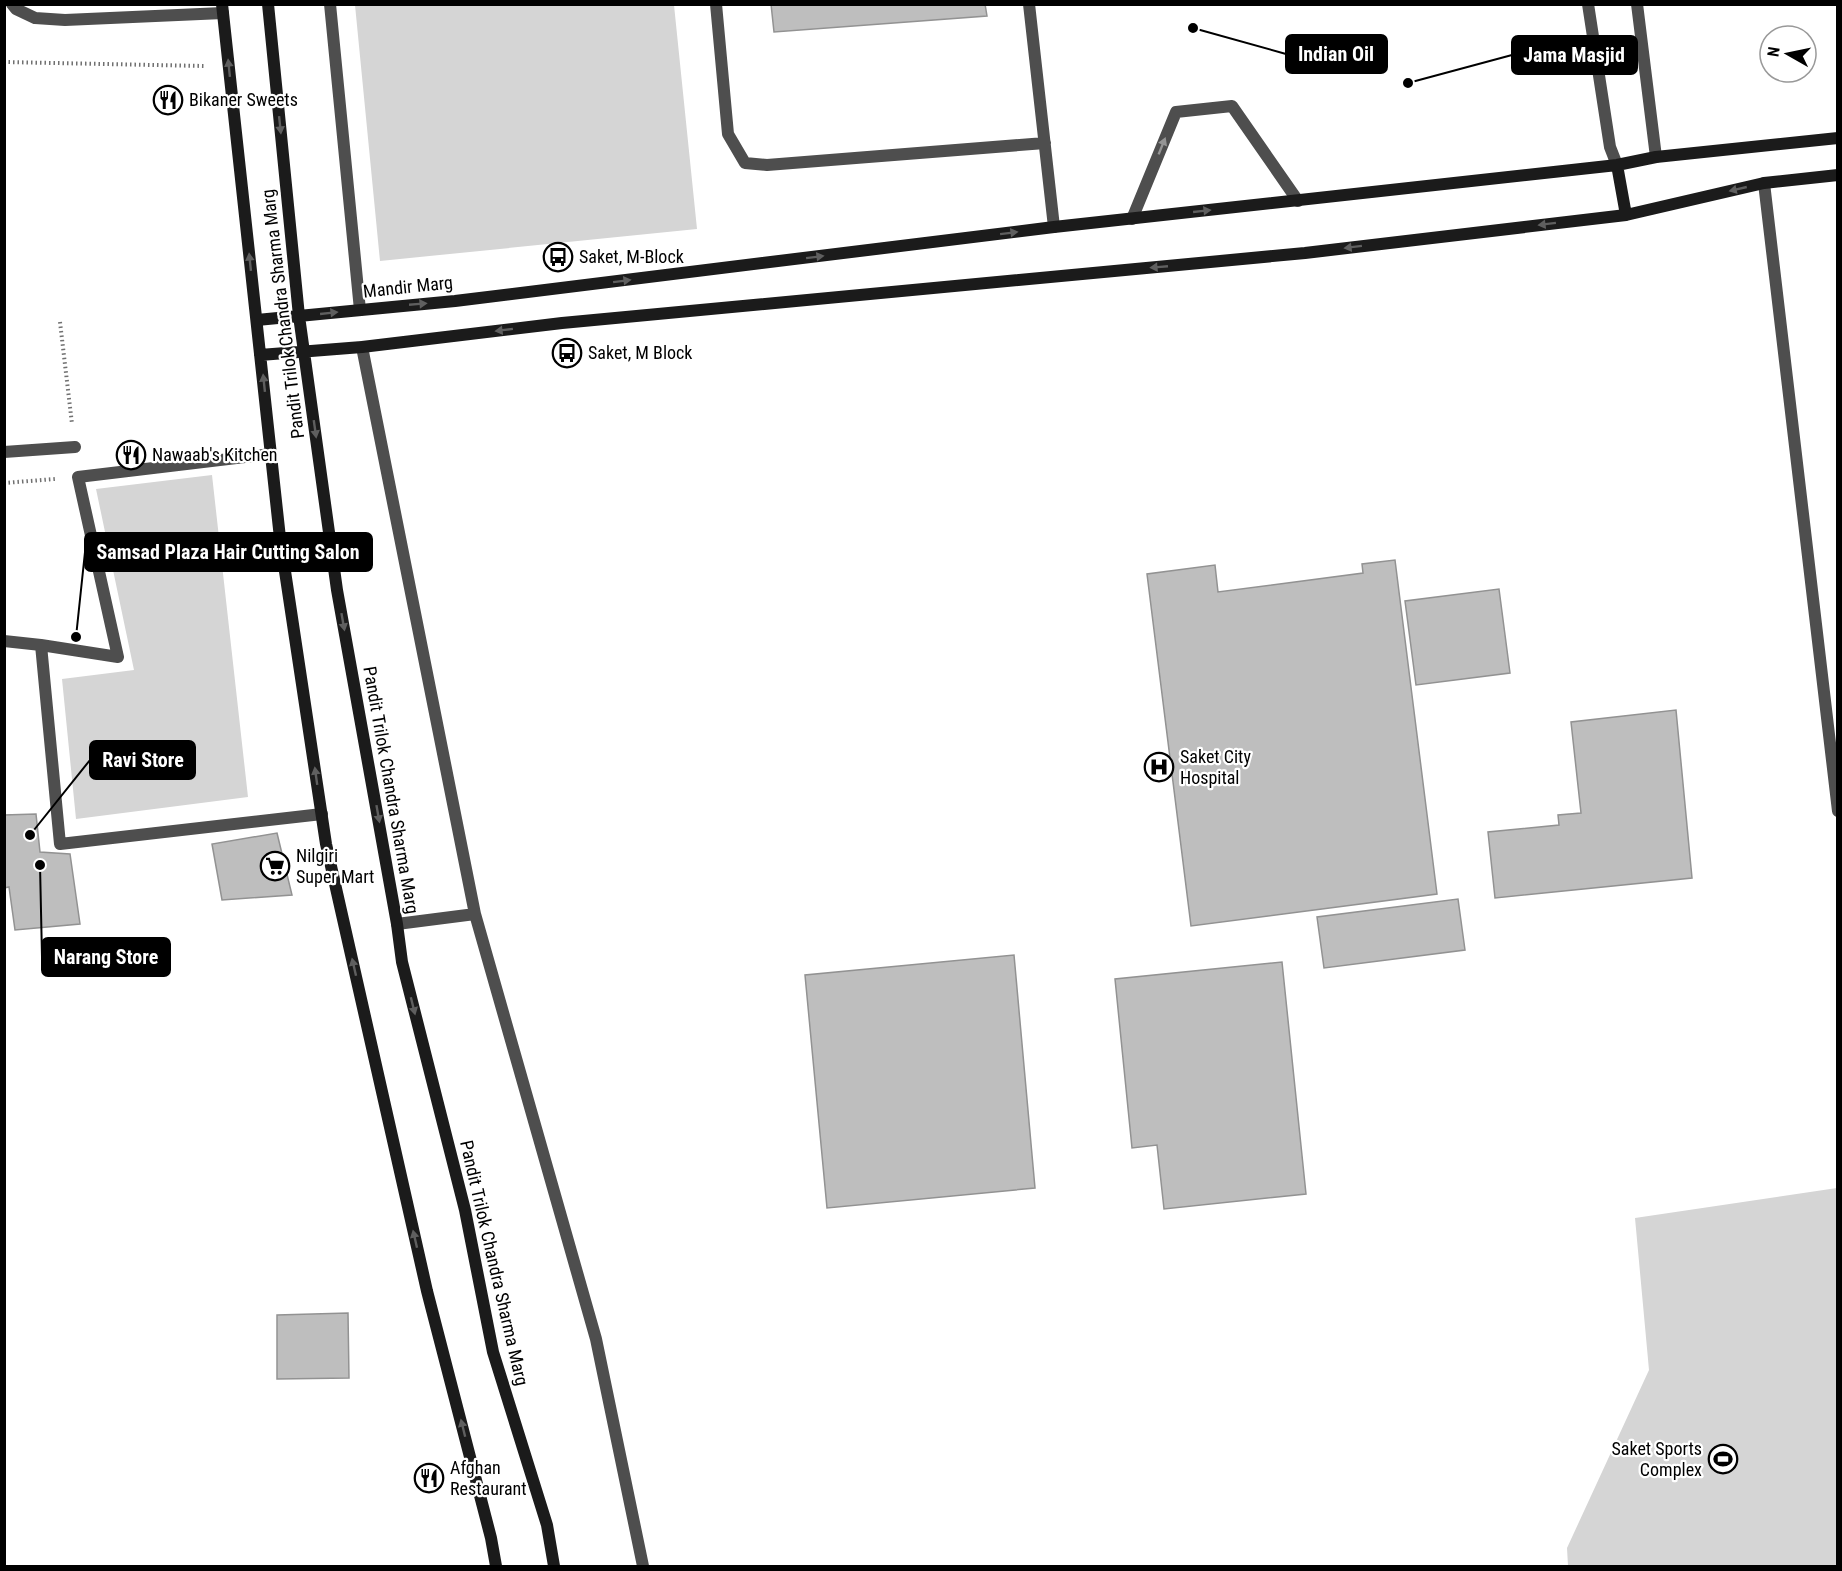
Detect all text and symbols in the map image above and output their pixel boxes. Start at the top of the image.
north arrow [1758,24,1818,84]
callout: Indian Oil [1286,35,1387,73]
callout: Jama Masjid [1512,36,1637,74]
text: Indian Oil [1298,42,1374,66]
text: Jama Masjid [1523,43,1625,67]
text: N [1764,45,1784,58]
one-way arrow [224,58,234,77]
restaurant icon: Bikaner Sweets [152,84,184,116]
place label: Bikaner Sweets [189,89,298,110]
one-way arrow [275,116,285,135]
one-way arrow [1158,137,1167,155]
one-way arrow [1729,185,1747,195]
street label: Pandit Trilok Chandra Sharma Marg [257,188,308,440]
one-way arrow [1193,207,1212,216]
one-way arrow [1537,220,1556,229]
one-way arrow [999,228,1018,237]
bus stop icon: Saket, M-Block [542,241,574,273]
one-way arrow [1343,242,1362,252]
place label: Saket, M-Block [579,246,684,267]
one-way arrow [245,252,255,271]
one-way arrow [806,252,825,261]
one-way arrow [1149,262,1168,272]
street label: Mandir Marg [362,271,454,302]
one-way arrow [612,276,631,285]
one-way arrow [409,299,428,309]
one-way arrow [320,308,339,318]
one-way arrow [495,326,514,335]
bus stop icon: Saket, M Block [551,337,583,369]
place label: Saket, M Block [588,342,692,363]
one-way arrow [259,374,268,393]
one-way arrow [310,420,319,439]
restaurant icon: Nawaab's Kitchen [115,439,147,471]
place label: Nawaab's Kitchen [152,444,278,465]
callout: Samsad Plaza Hair Cutting Salon [85,533,372,571]
text: Samsad Plaza Hair Cutting Salon [96,540,360,564]
one-way arrow [339,613,348,632]
street label: Pandit Trilok Chandra Sharma Marg [359,664,424,915]
callout: Ravi Store [90,741,195,779]
place label: Saket City Hospital [1180,746,1251,788]
text: Ravi Store [102,748,184,772]
hospital icon: Saket City Hospital [1143,751,1175,783]
one-way arrow [311,766,320,785]
one-way arrow [373,805,382,824]
place label: Nilgiri Super Mart [296,845,374,887]
supermarket icon: Nilgiri Super Mart [259,850,291,882]
callout: Narang Store [42,938,170,976]
text: Narang Store [54,945,158,969]
one-way arrow [348,958,358,976]
one-way arrow [409,997,419,1015]
street label: Pandit Trilok Chandra Sharma Marg [456,1138,533,1388]
one-way arrow [410,1230,420,1248]
one-way arrow [457,1419,467,1437]
place label: Saket Sports Complex [1612,1438,1702,1480]
sports icon: Saket Sports Complex [1707,1443,1739,1475]
place label: Afghan Restaurant [450,1457,527,1499]
restaurant icon: Afghan Restaurant [413,1462,445,1494]

